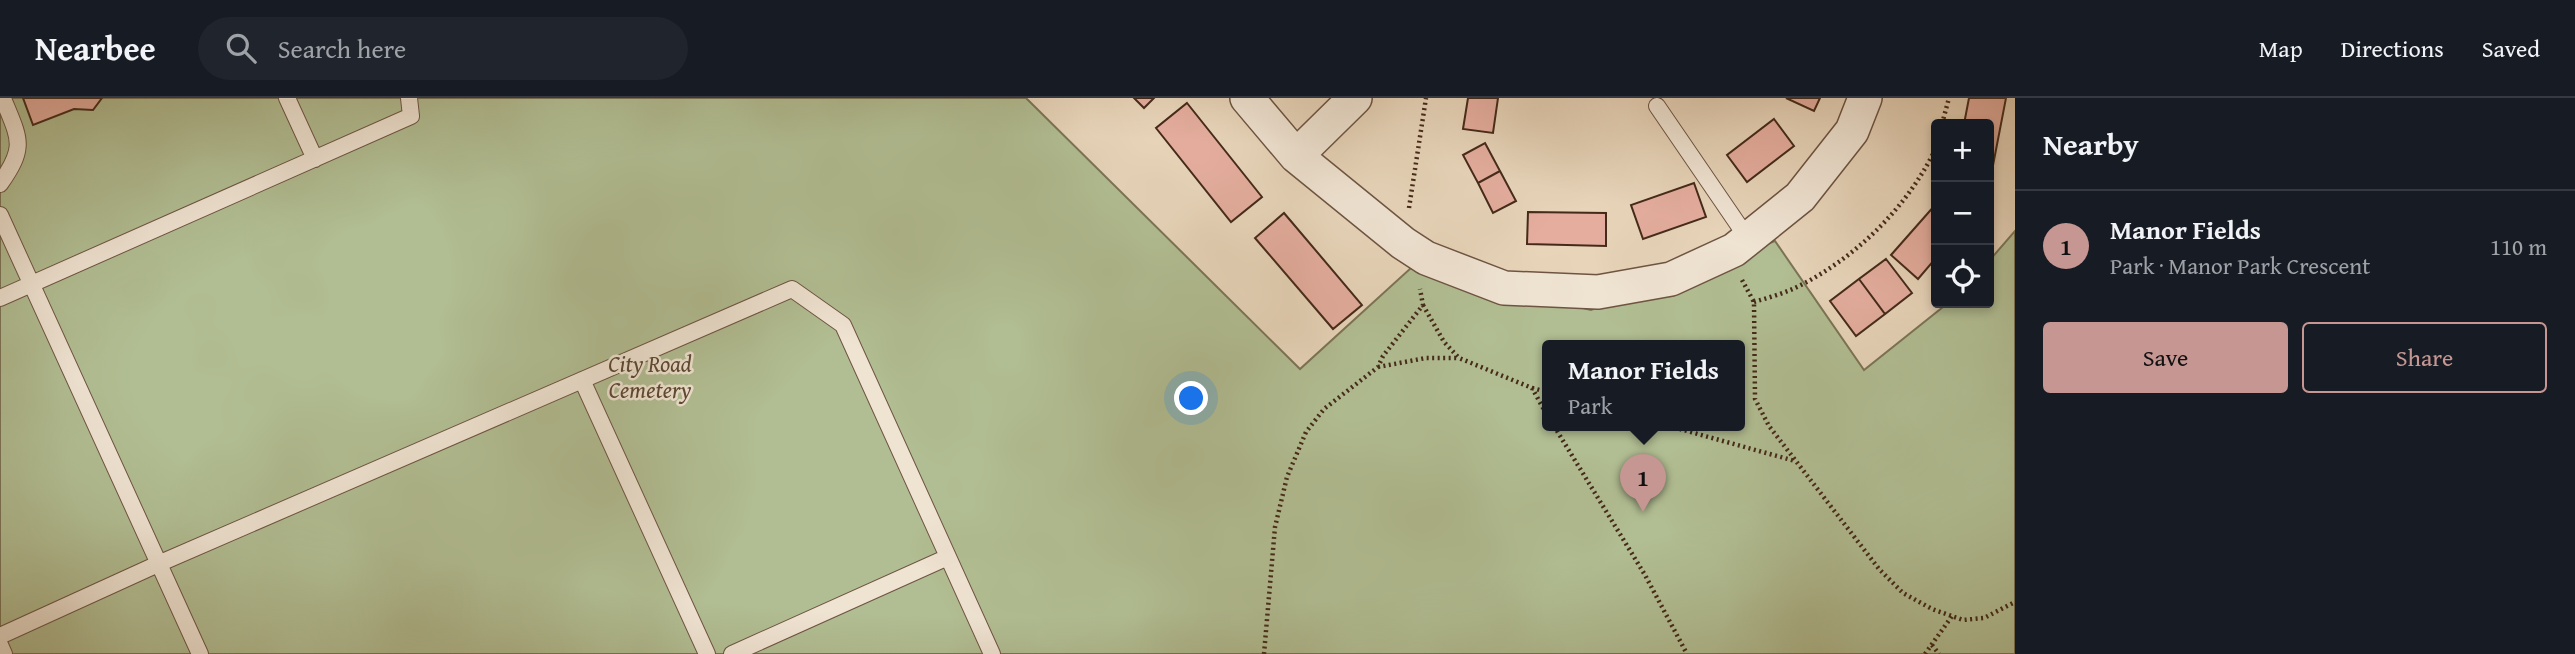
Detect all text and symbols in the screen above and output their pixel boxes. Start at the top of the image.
search box [198,17,688,80]
text: Nearbee [35,24,156,72]
icon: search [222,29,260,67]
text: Search here [278,29,406,68]
text: Map [2259,31,2303,66]
text: Directions [2341,31,2444,66]
text: Saved [2482,31,2540,66]
map controls [1931,119,1994,308]
button: + [1931,119,1994,182]
text: Nearby [2043,122,2139,166]
button: − [1931,182,1994,245]
text: Manor Fields [2110,210,2261,249]
text: 1 [2060,230,2072,263]
text: 110 m [2490,230,2547,263]
button: locate [1931,245,1994,308]
text: Park · Manor Park Crescent [2110,249,2370,282]
button: Save [2043,322,2288,393]
button: Share [2302,322,2547,393]
popup [1542,340,1745,431]
park label: City Road Cemetery [608,347,692,406]
text: Manor Fields [1568,350,1719,389]
your location [1174,381,1208,415]
text: Park [1568,389,1612,422]
pin: 1 [1620,454,1666,512]

